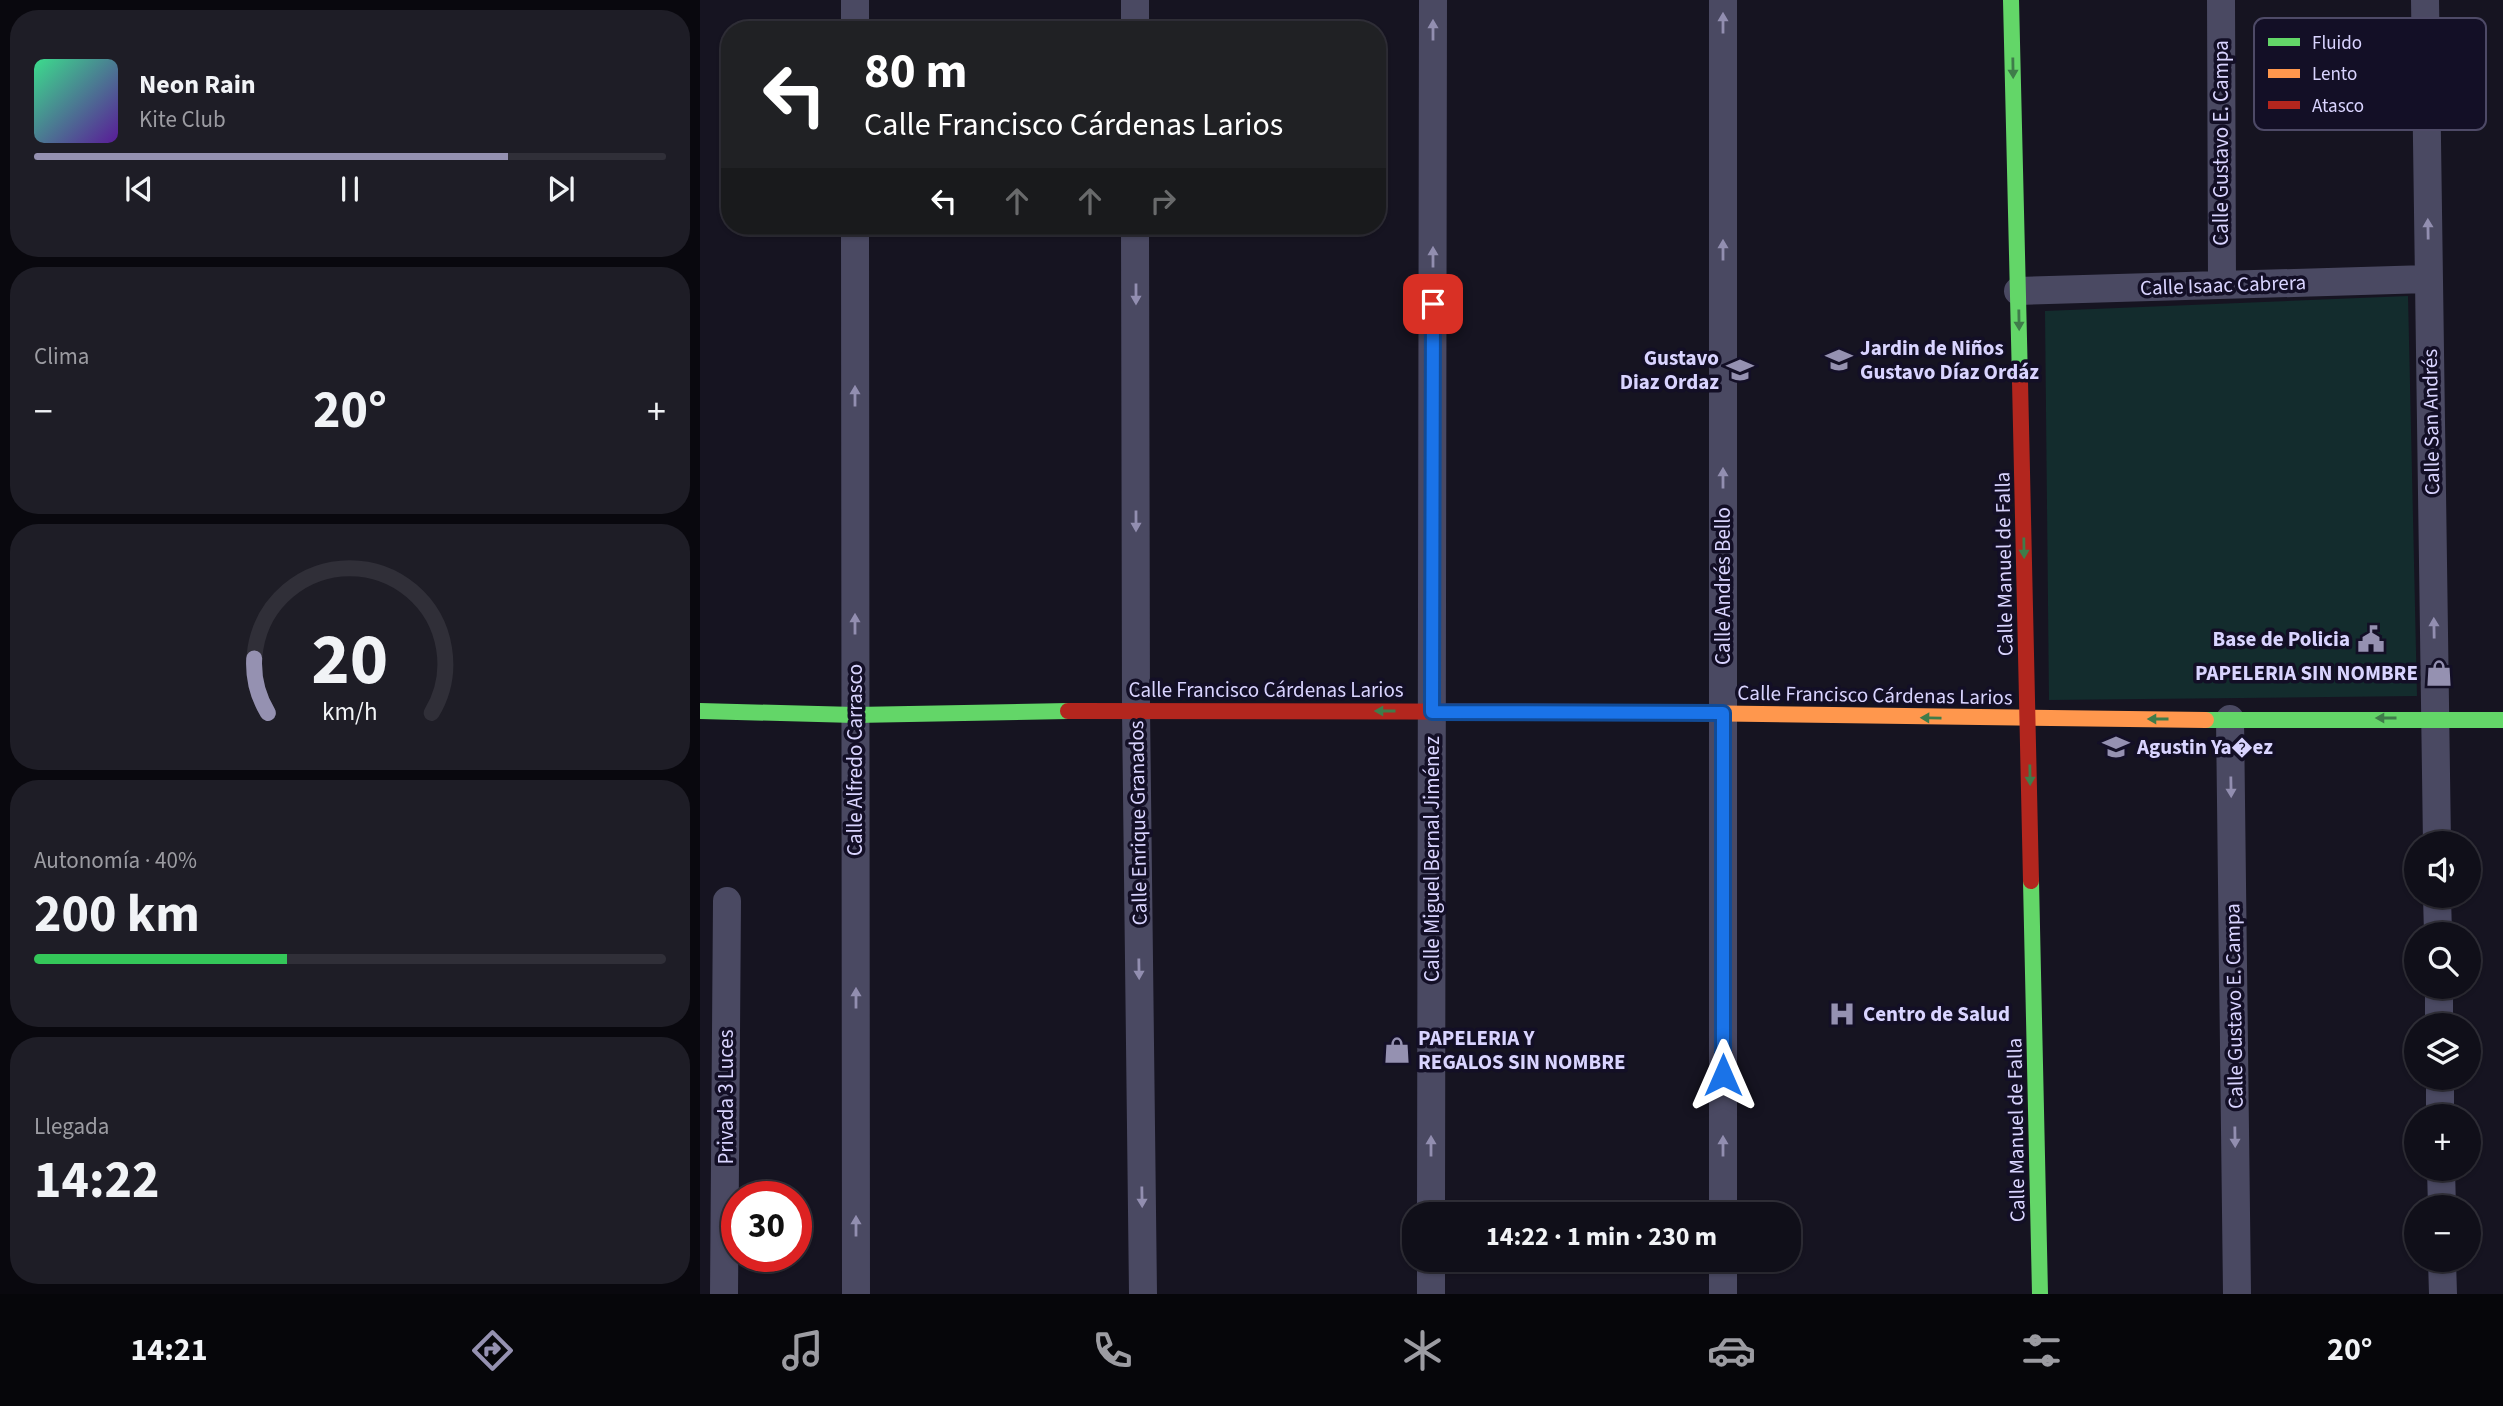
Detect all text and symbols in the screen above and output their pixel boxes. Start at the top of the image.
one-way arrow [1717,12,1729,34]
legend [2254,18,2486,130]
one-way arrow [1427,19,1439,41]
text: Fluido [2312,30,2362,57]
text: 80 m [864,37,968,107]
street label: Calle Gustavo E. Campa [2206,40,2236,246]
icon: left [749,49,840,140]
one-way arrow [2007,57,2018,79]
text: Lento [2312,61,2357,88]
text: Neon Rain [139,66,256,103]
text: Atasco [2312,93,2364,120]
text: Calle Francisco Cárdenas Larios [864,102,1283,148]
text: Kite Club [139,103,226,136]
icon: previous [120,170,158,208]
icon: pause [331,170,369,208]
icon: next [542,170,580,208]
icon: left [925,182,963,220]
icon: ahead [998,182,1036,220]
icon: ahead [1071,182,1109,220]
icon: right [1144,182,1182,220]
one-way arrow [2422,218,2434,240]
one-way arrow [1717,239,1729,261]
one-way arrow [1427,246,1439,268]
street label: Calle Isaac Cabrera [2139,267,2307,303]
pin [1403,274,1463,334]
one-way arrow [1130,283,1142,305]
icon: arrive [1414,285,1452,323]
one-way arrow [2013,309,2025,331]
place label: Jardin de Niños Gustavo Díaz Ordáz [1860,333,2039,387]
text: Clima [34,340,89,373]
place label: Gustavo Diaz Ordaz [1620,343,1719,397]
school or university icon: Jardin de Niños Gustavo Díaz Ordáz [1824,345,1854,375]
street label: Calle San Andrés [2415,348,2447,495]
school or university icon: Gustavo Diaz Ordaz [1725,355,1755,385]
text: 20° [313,374,387,448]
text: − [34,385,53,439]
text: + [647,385,666,439]
one-way arrow [849,385,861,407]
one-way arrow [1717,467,1729,489]
street label: Calle Manuel de Falla [1987,472,2021,656]
street label: Calle Andrés Bello [1708,507,1738,665]
one-way arrow [1130,511,1142,533]
one-way arrow [2019,537,2030,559]
text: 20 [312,608,388,712]
one-way arrow [849,613,861,635]
one-way arrow [2428,617,2439,639]
place label: Base de Policia [2213,624,2350,654]
public building icon: Base de Policia [2356,624,2386,654]
place label: PAPELERIA SIN NOMBRE [2195,658,2418,688]
shop icon: PAPELERIA SIN NOMBRE [2424,658,2454,688]
street label: Calle Alfredo Carrasco [840,664,870,856]
street label: Calle Francisco Cárdenas Larios [1128,675,1404,705]
street label: Calle Francisco Cárdenas Larios [1737,678,2013,712]
text: km/h [322,694,378,730]
one-way arrow [1374,705,1396,717]
one-way arrow [1920,712,1942,723]
one-way arrow [2375,712,2397,724]
one-way arrow [2147,713,2169,725]
street label: Calle Enrique Granados [1121,720,1155,926]
school or university icon: Agustin Ya�ez [2101,732,2131,762]
place label: Agustin Ya�ez [2136,732,2273,762]
street label: Calle Miguel Bernal Jiménez [1417,736,1447,982]
one-way arrow [2024,764,2036,786]
one-way arrow [2225,776,2237,798]
map controls [2404,831,2481,1272]
button: sound [2404,831,2481,908]
text: Autonomía · 40% [34,844,197,877]
text: 200 km [34,878,200,952]
street label: Calle Gustavo E. Campa [2217,903,2251,1109]
button: search [2404,922,2481,999]
one-way arrow [1133,959,1145,981]
one-way arrow [850,987,862,1009]
hospital icon: Centro de Salud [1827,999,1857,1029]
place label: Centro de Salud [1863,999,2010,1029]
button: layers [2404,1013,2481,1090]
place label: PAPELERIA Y REGALOS SIN NOMBRE [1418,1023,1626,1077]
street label: Privada 3 Luces [711,1029,741,1165]
shop icon: PAPELERIA Y REGALOS SIN NOMBRE [1382,1035,1412,1065]
position arrow [1686,1038,1760,1112]
street label: Calle Manuel de Falla [1999,1038,2033,1222]
button: + [2404,1104,2481,1181]
text: Llegada [34,1110,109,1143]
one-way arrow [2229,1126,2241,1148]
one-way arrow [1425,1135,1437,1157]
one-way arrow [1717,1135,1729,1157]
text: 14:22 [34,1144,159,1218]
speed limit sign: 30 [721,1181,812,1272]
one-way arrow [1136,1186,1148,1208]
button: − [2404,1195,2481,1272]
one-way arrow [850,1215,862,1237]
text: 14:22 · 1 min · 230 m [1486,1218,1717,1255]
icon: directions [468,1326,517,1375]
icon: music [778,1326,827,1375]
icon: phone [1088,1326,1137,1375]
icon: climate [1398,1326,1447,1375]
icon: car [1707,1326,1756,1375]
icon: filters [2017,1326,2066,1375]
text: 14:21 [130,1327,208,1373]
text: 20° [2327,1327,2373,1373]

